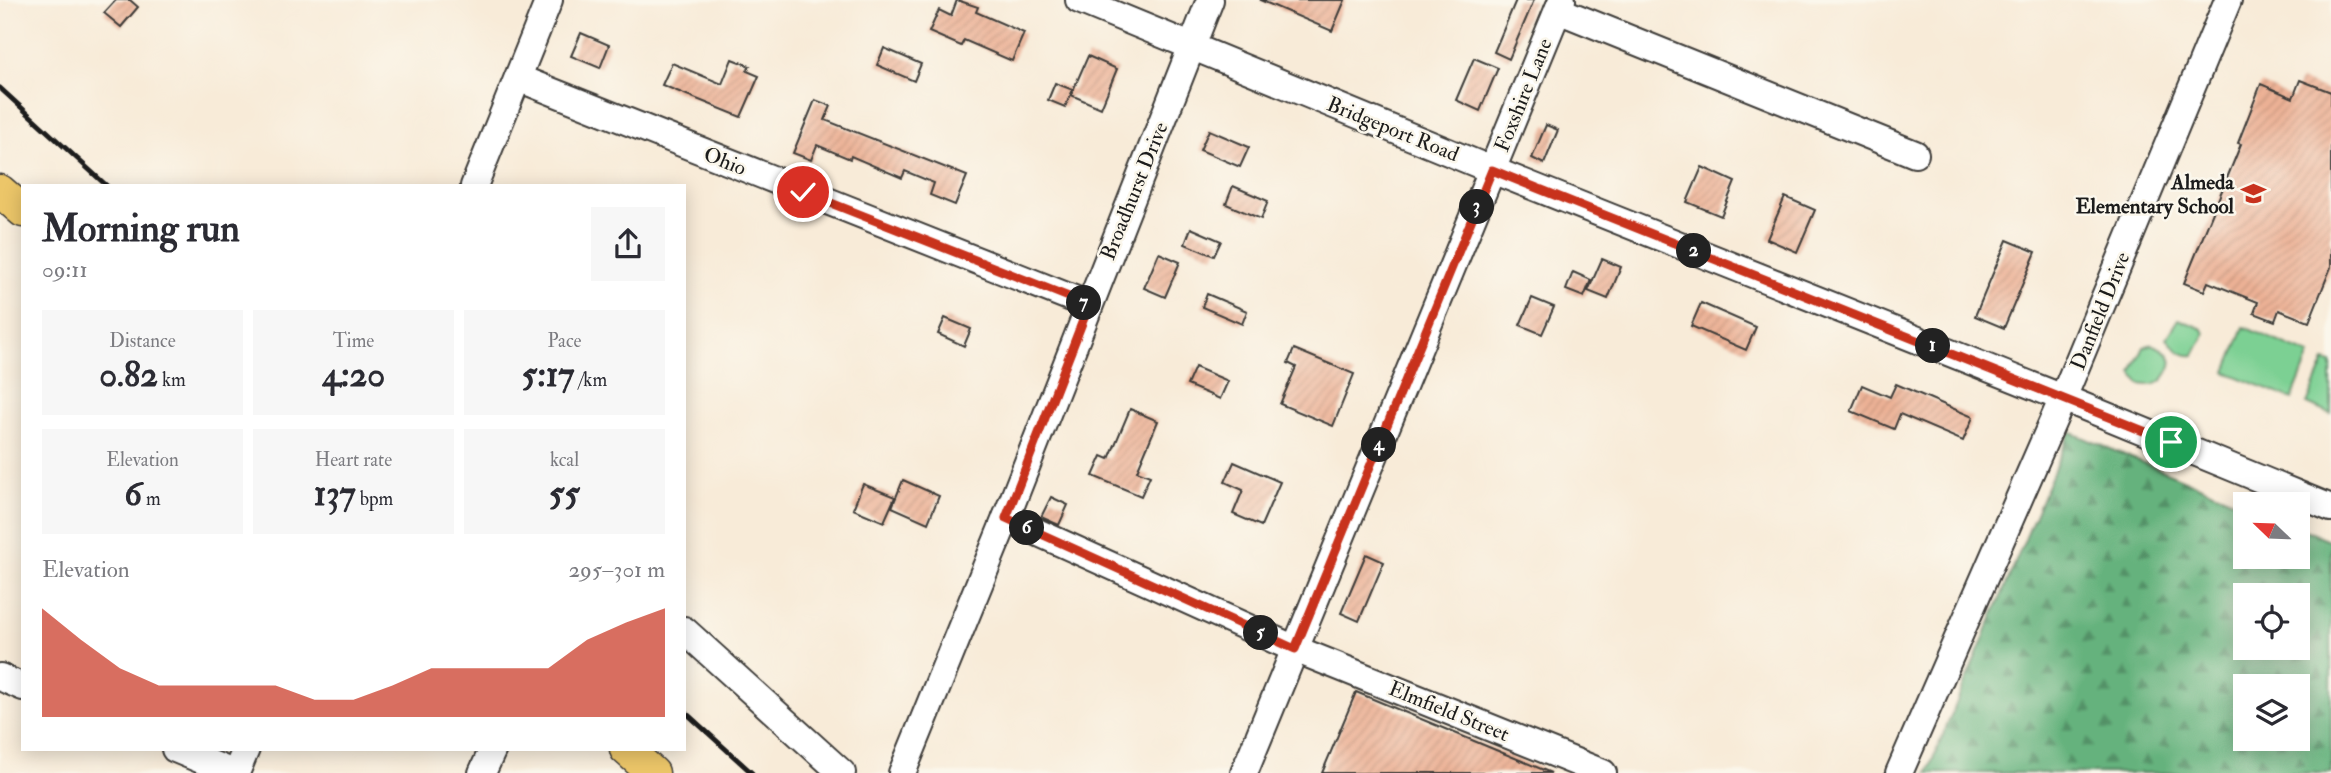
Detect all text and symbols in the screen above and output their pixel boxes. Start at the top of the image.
street label: Foxshire Lane [1488,34,1559,156]
street label: Bridgeport Road [1323,91,1463,168]
street label: Broadhurst Drive [1094,118,1175,264]
street label: Ohio [700,141,750,182]
pin [773,162,833,222]
place label: Almeda Elementary School [2076,169,2235,220]
icon: check [784,173,822,211]
school or university icon: Almeda Elementary School [2240,180,2268,208]
pin: 3 [1460,190,1494,224]
text: 3 [1473,194,1480,218]
text: Morning run [42,205,240,253]
button: share [591,207,665,281]
pin: 2 [1676,233,1712,268]
text: 2 [1689,238,1698,262]
street label: Danfield Drive [2065,248,2136,374]
text: 09:11 [42,255,88,284]
pin: 7 [1066,286,1102,320]
text: 7 [1079,290,1088,314]
pin: 1 [1916,328,1951,364]
text: Distance [109,329,176,353]
text: Time [333,329,374,353]
text: Pace [547,329,582,353]
text: 1 [1929,333,1936,357]
text: 0.82 [99,353,158,397]
text: 4:20 [322,353,385,397]
text: 5:17 [522,353,574,397]
text: km [158,368,186,392]
text: /km [574,368,607,392]
pin [2141,412,2201,472]
icon: arrive [2152,423,2190,461]
pin: 4 [1362,428,1396,462]
text: 4 [1373,432,1384,456]
text: Elevation [106,448,179,472]
text: Heart rate [315,448,392,472]
text: kcal [550,448,579,472]
text: 6 [124,472,142,516]
text: 137 [314,472,356,516]
text: 55 [549,472,580,516]
text: m [142,487,161,511]
text: bpm [356,487,393,511]
north arrow [2233,492,2310,569]
map controls [2233,492,2310,751]
pin: 6 [1010,510,1044,546]
text: 6 [1022,515,1031,539]
text: Elevation [42,555,130,584]
text: 295–301 m [568,555,665,584]
button: locate [2233,583,2310,660]
pin: 5 [1244,616,1278,650]
text: 5 [1256,620,1265,644]
button: layers [2233,674,2310,751]
street label: Elmfield Street [1385,675,1513,748]

